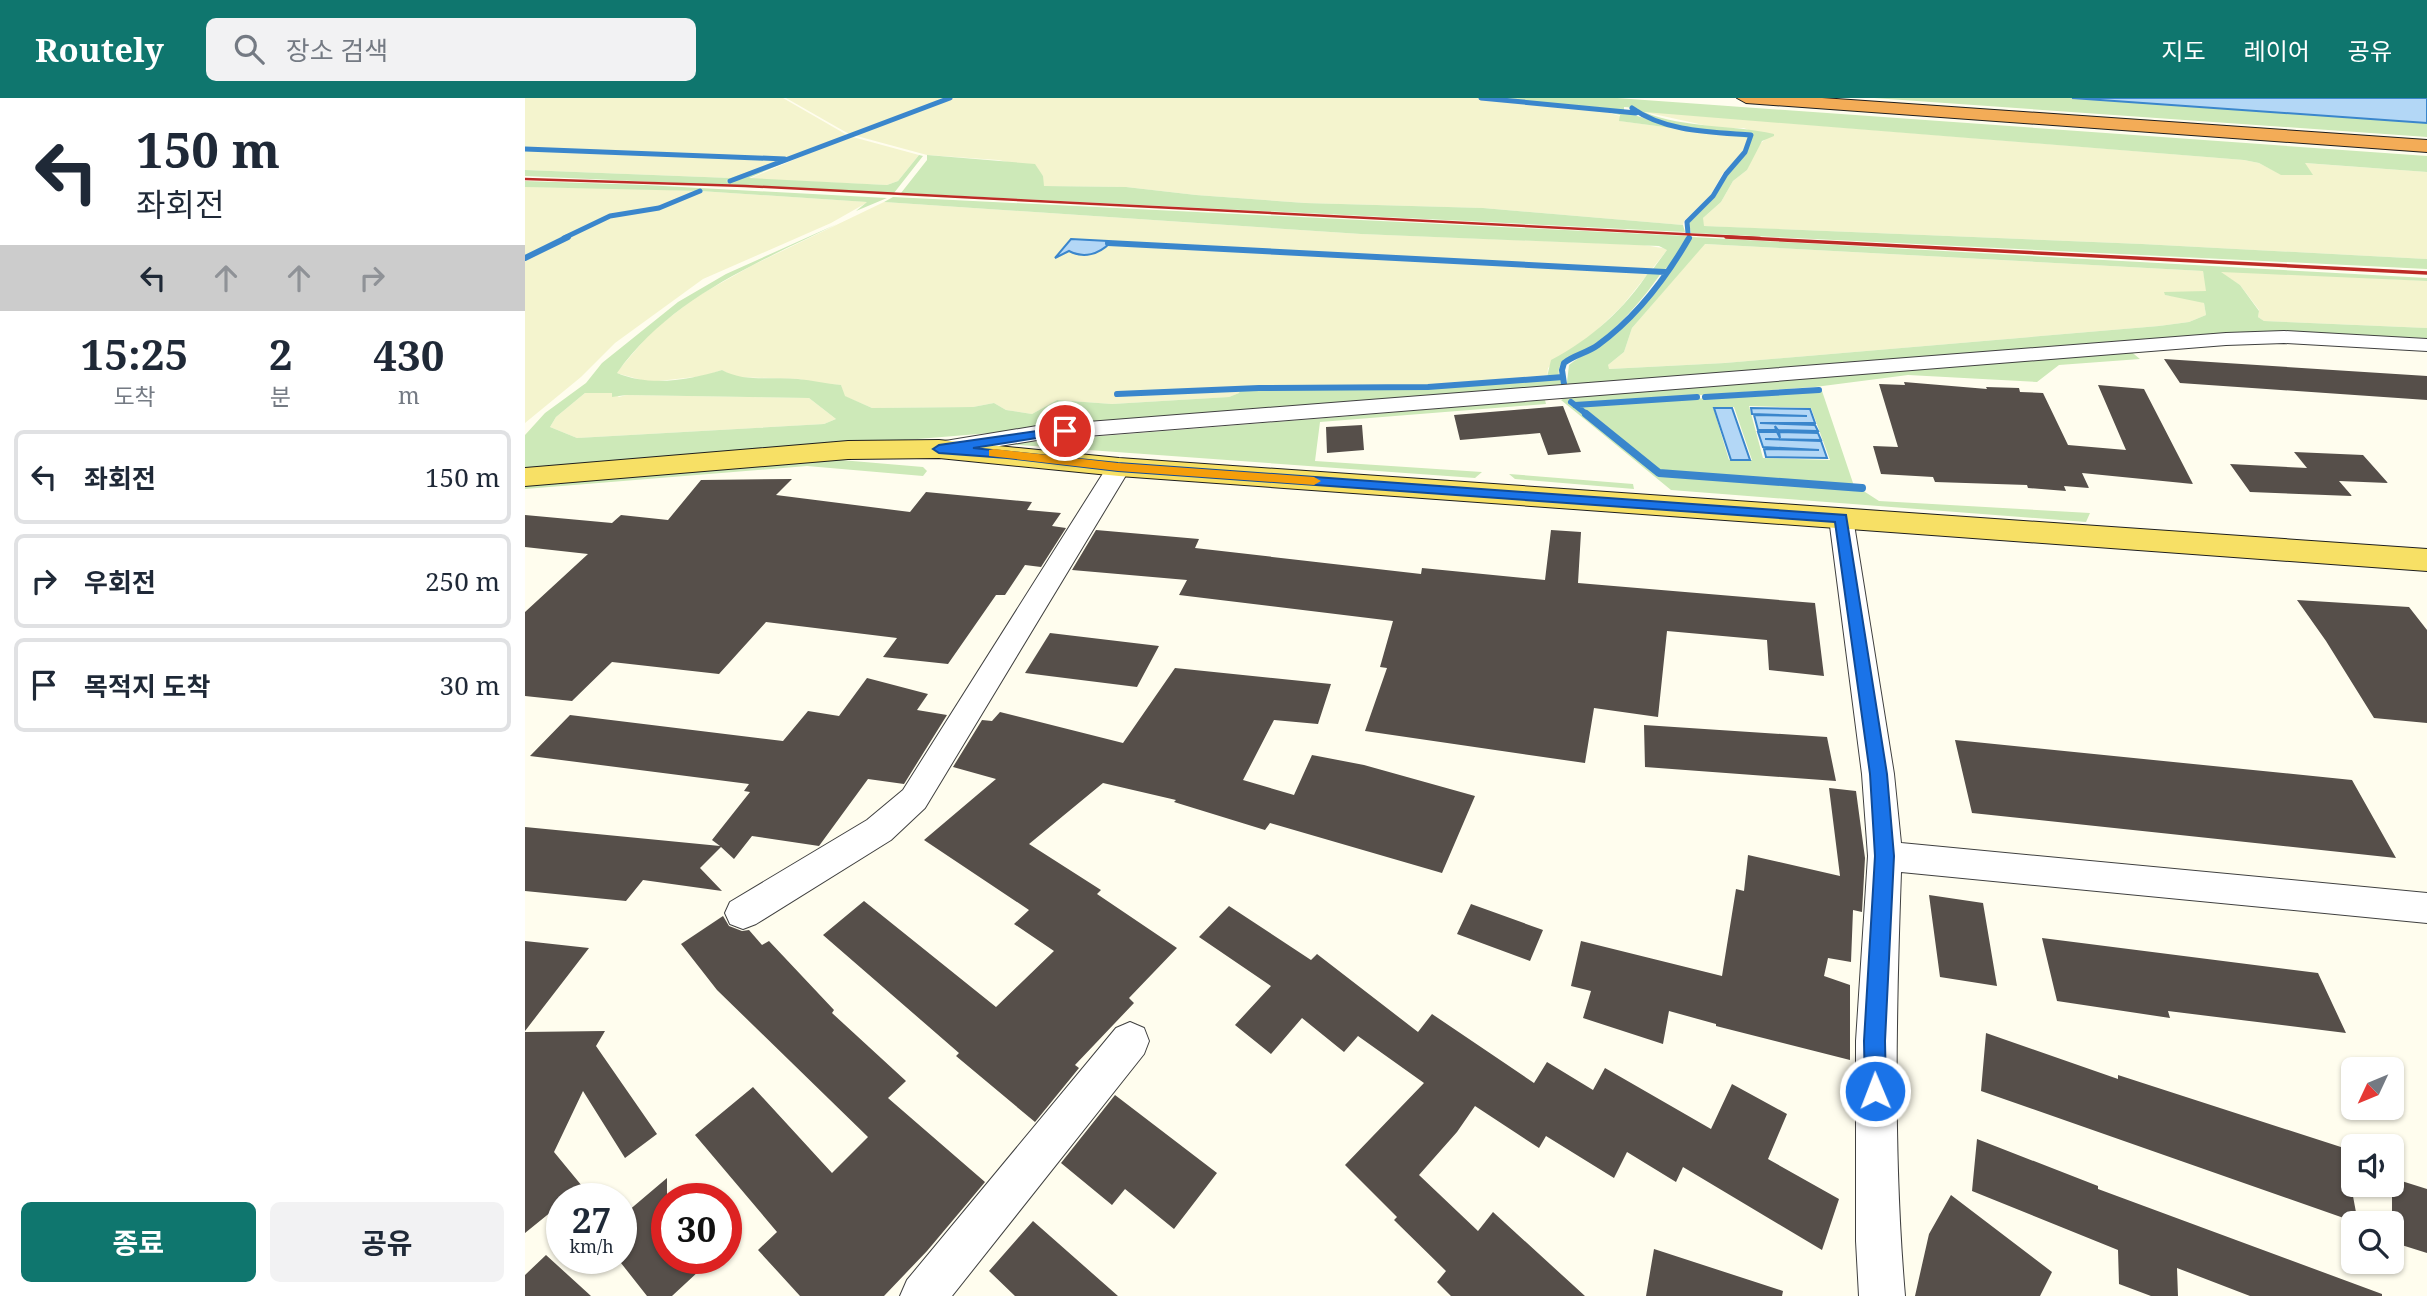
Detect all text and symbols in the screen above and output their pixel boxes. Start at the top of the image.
search box [206,18,696,81]
text: Routely [35,27,164,72]
icon: search [230,30,268,68]
text: 장소 검색 [286,32,388,68]
text: 지도 [2161,34,2206,67]
text: 레이어 [2244,34,2310,67]
text: 공유 [2348,34,2392,67]
text: 150 m [136,116,280,182]
icon: left [21,126,112,217]
text: 좌회전 [136,182,224,225]
icon: left [134,259,172,297]
icon: ahead [207,259,245,297]
icon: ahead [280,259,318,297]
icon: right [353,259,391,297]
text: 15:25 [81,325,188,382]
text: 2 [269,325,293,382]
text: 430 [373,326,444,383]
text: m [398,379,420,411]
text: 도착 [113,380,156,412]
text: 분 [270,380,291,412]
pin [1035,401,1095,461]
icon: arrive [1046,412,1084,450]
icon: left [25,458,63,496]
text: 150 m [425,459,500,495]
text: 좌회전 [84,460,156,496]
icon: right [25,562,63,600]
text: 250 m [425,563,500,599]
text: 우회전 [84,564,156,600]
icon: arrive [25,666,63,704]
text: 30 m [440,667,500,703]
text: 목적지 도착 [84,668,210,704]
position arrow [1838,1054,1912,1128]
north arrow [2341,1057,2405,1120]
map controls [2341,1057,2404,1274]
button: sound [2341,1134,2404,1197]
speed limit sign: 30 [651,1183,742,1274]
text: 27 [572,1196,611,1243]
button: 종료 [21,1202,256,1282]
button: 공유 [270,1202,504,1282]
button: search [2341,1211,2404,1274]
text: km/h [569,1234,614,1258]

